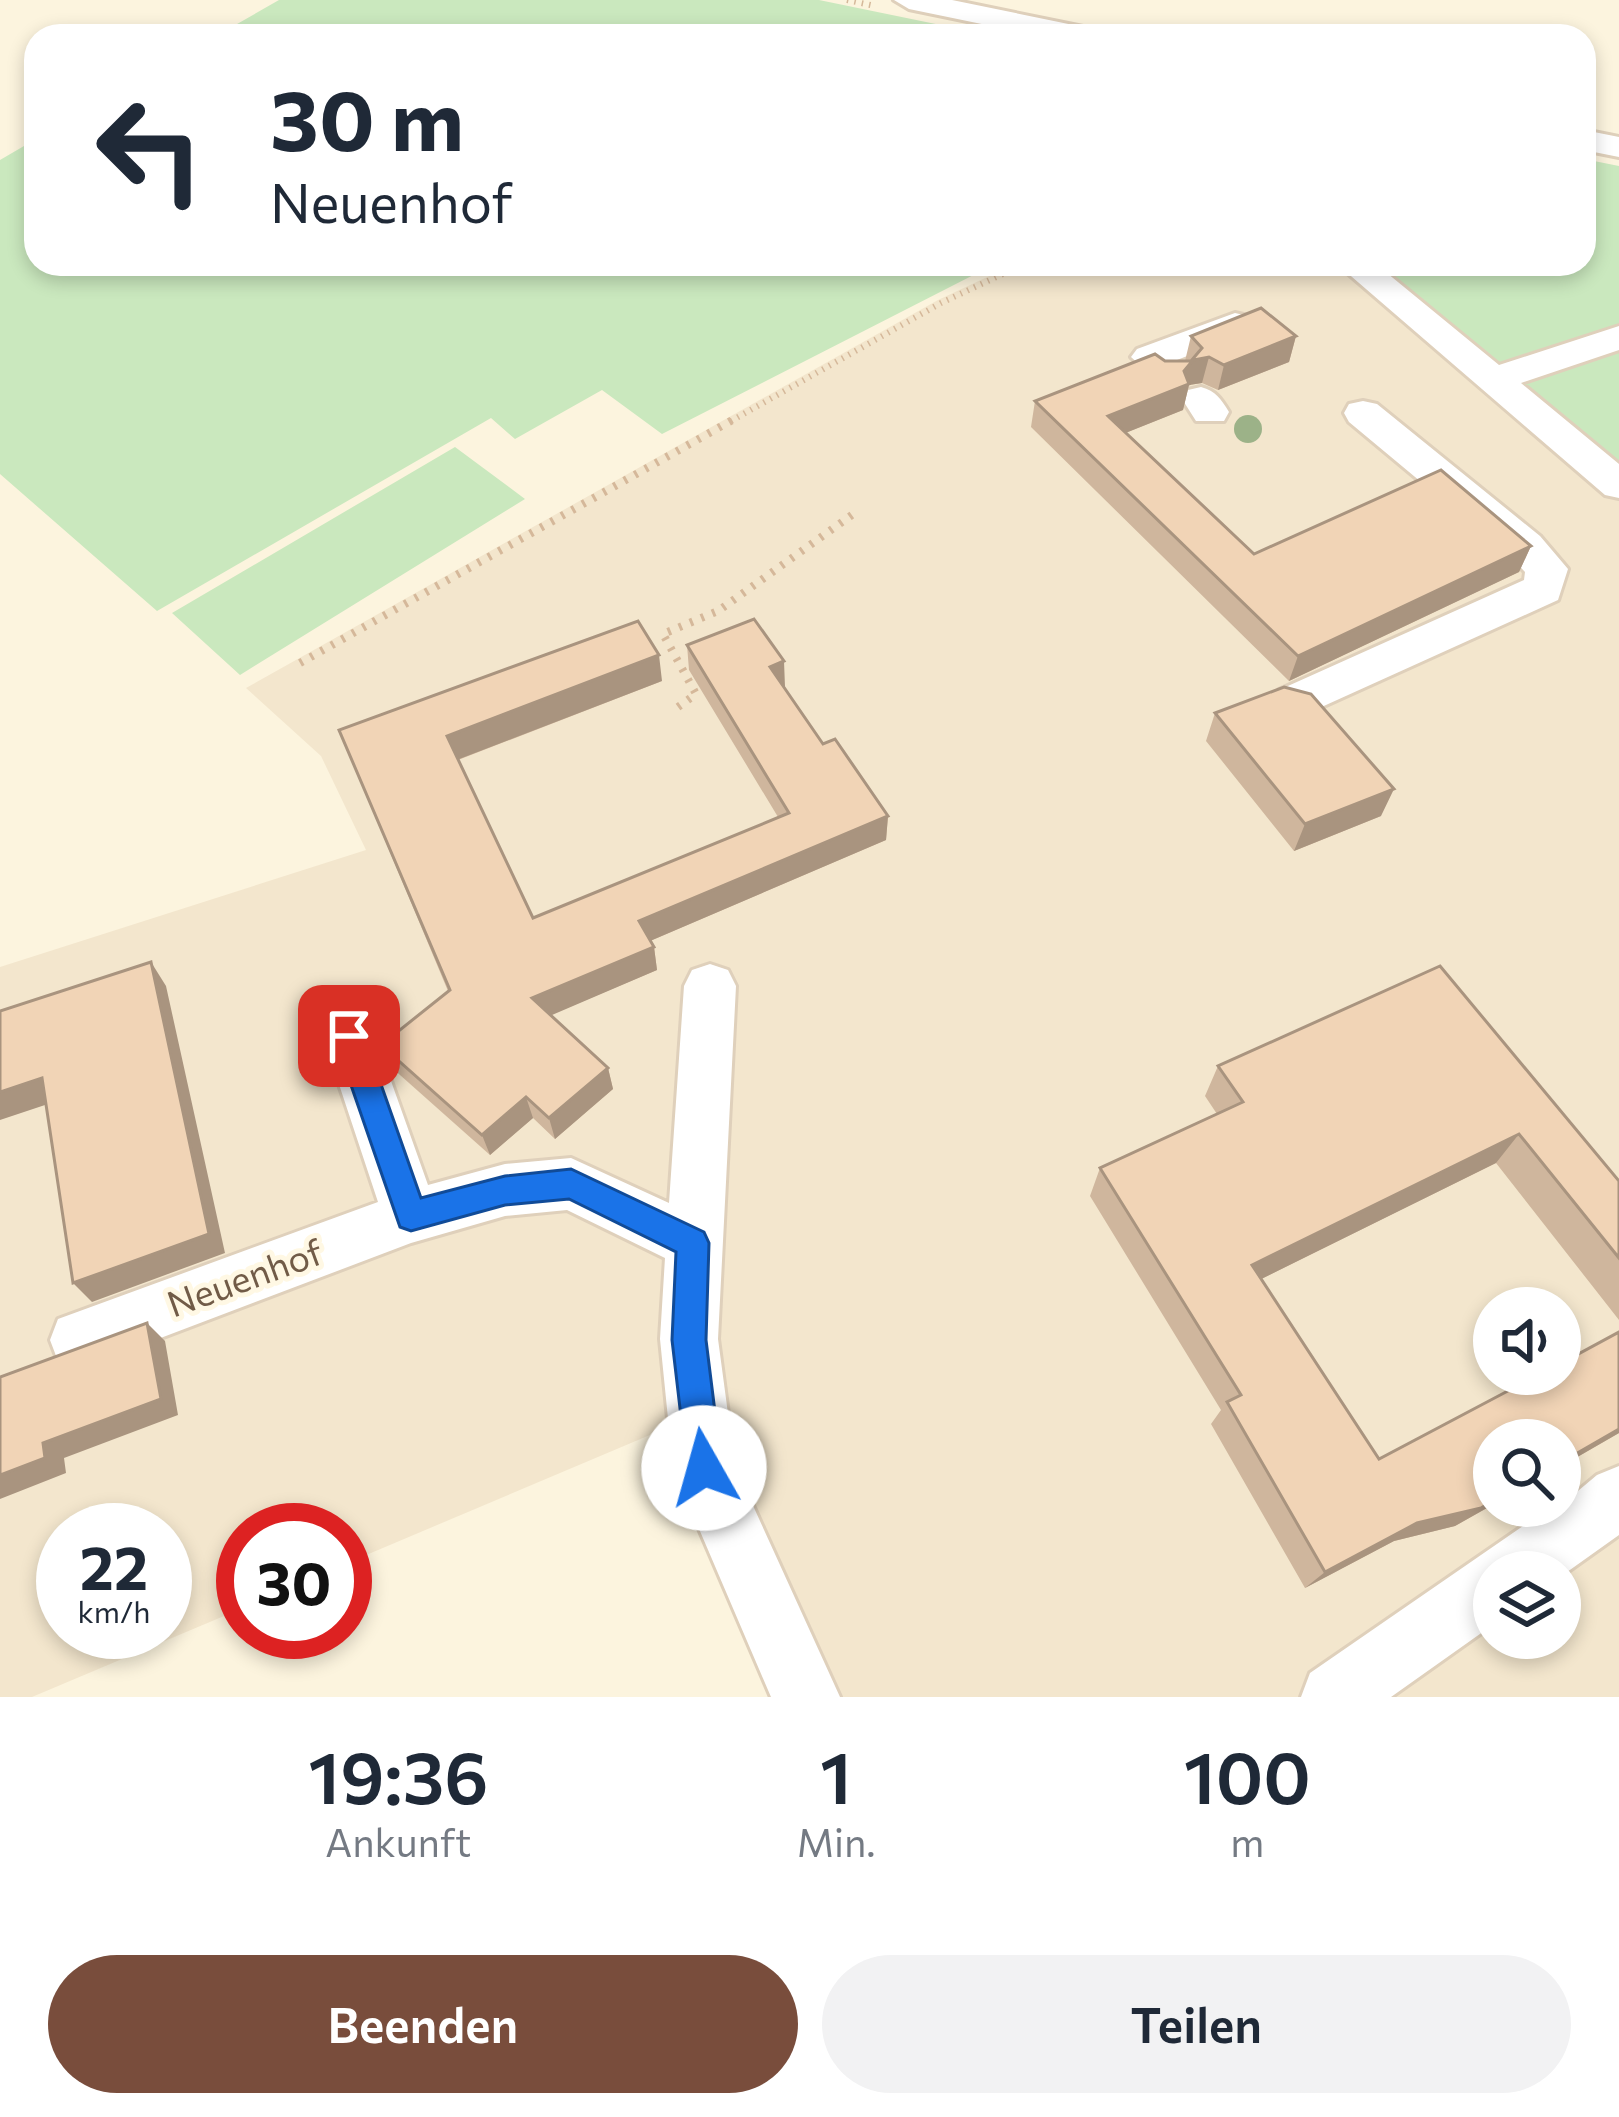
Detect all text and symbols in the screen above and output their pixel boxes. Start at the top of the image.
text: 30 m [270,66,464,168]
icon: left [72,72,228,228]
text: Neuenhof [270,168,513,234]
pin [298,985,400,1087]
icon: arrive [316,1003,382,1069]
street label: Neuenhof [161,1227,329,1324]
map controls [1473,1287,1581,1659]
button: sound [1473,1287,1581,1395]
position arrow [641,1405,767,1531]
button: search [1473,1419,1581,1527]
speed limit sign: 30 [216,1503,372,1659]
text: 22 [80,1529,148,1602]
button: layers [1473,1551,1581,1659]
text: km/h [78,1592,150,1629]
text: 19:36 [308,1731,489,1819]
text: 1 [820,1731,852,1819]
text: 100 [1184,1731,1311,1819]
text: Ankunft [325,1817,471,1865]
text: Min. [797,1817,876,1865]
text: m [1230,1817,1264,1865]
button: Beenden [48,1955,798,2093]
button: Teilen [822,1955,1571,2093]

